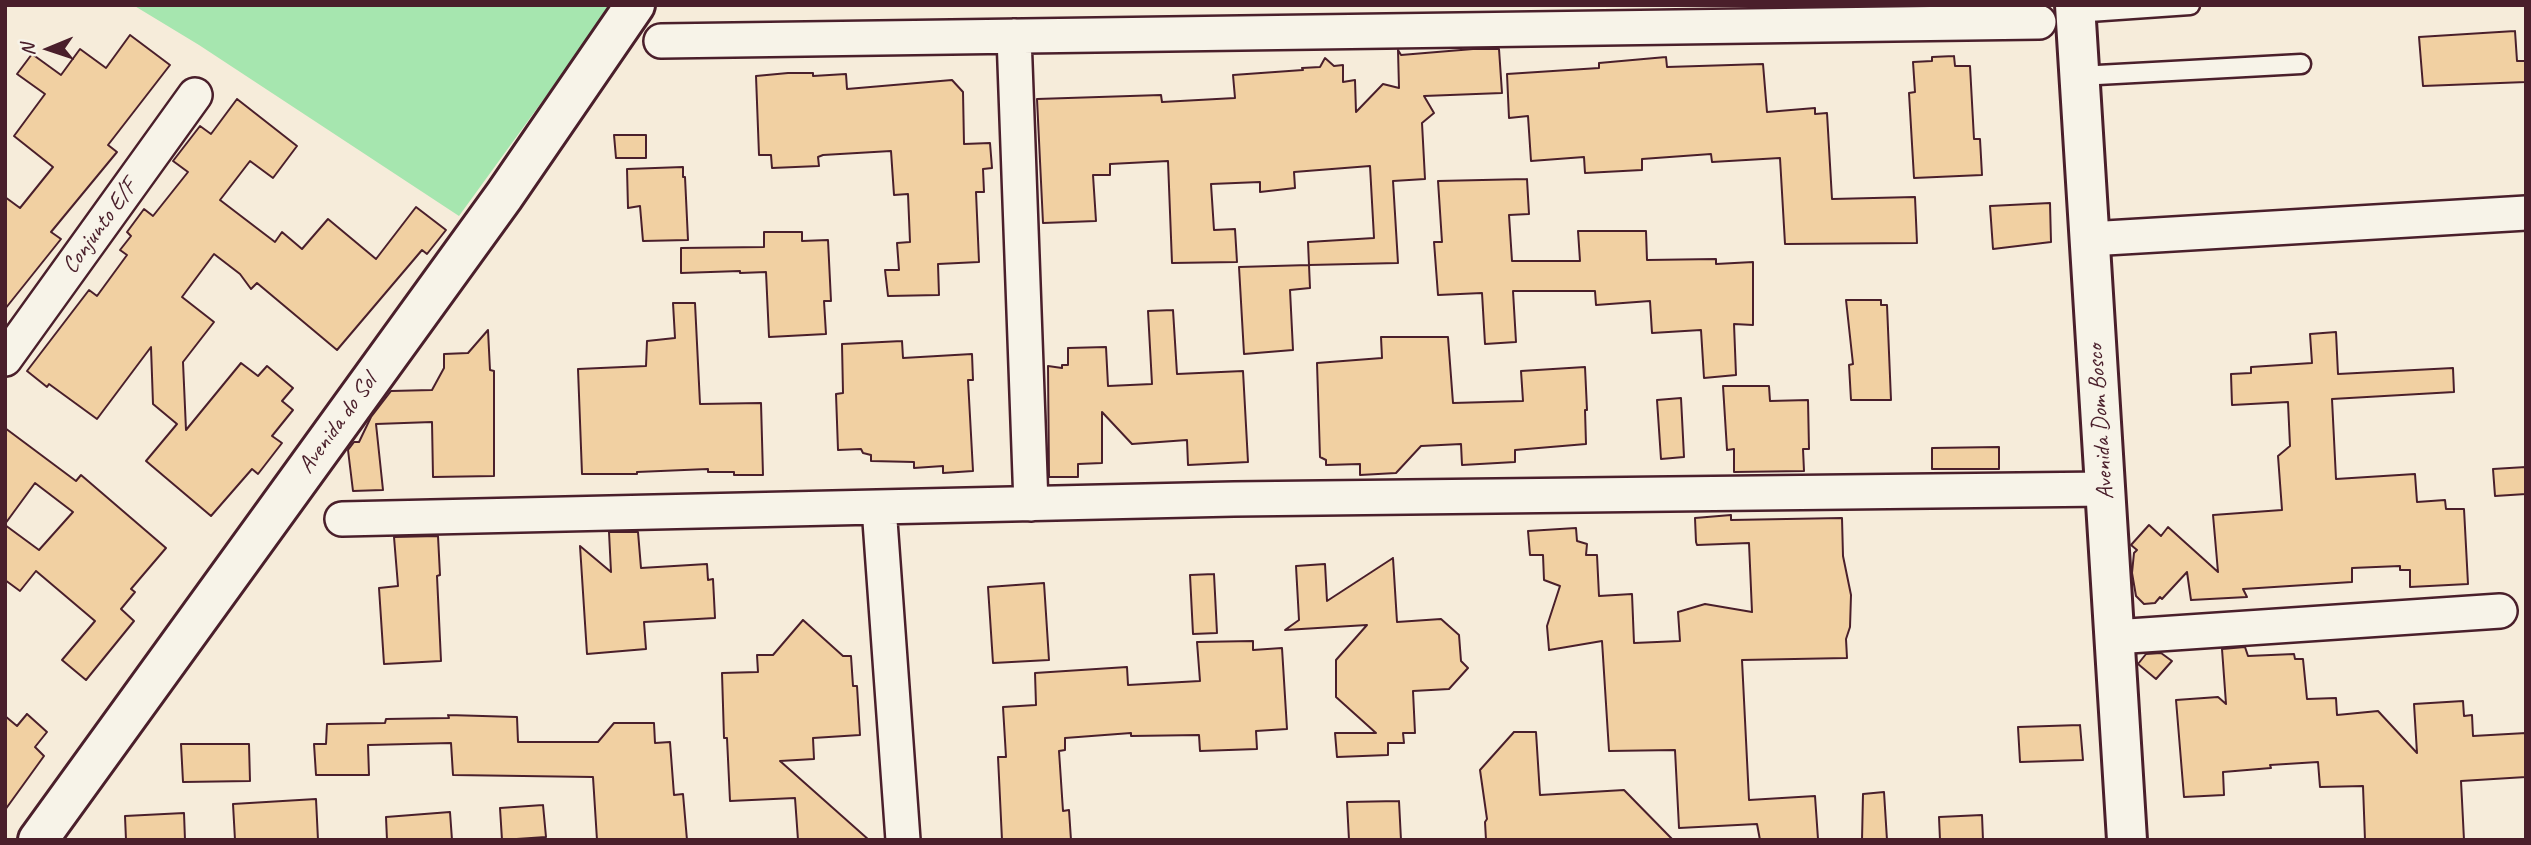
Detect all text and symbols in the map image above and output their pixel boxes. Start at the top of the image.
north arrow [14,14,84,84]
text: N [16,43,40,56]
street label: Conjunto E/F [56,174,144,280]
street label: Avenida Dom Bosco [2081,343,2121,501]
street label: Avenida do Sol [292,369,384,479]

